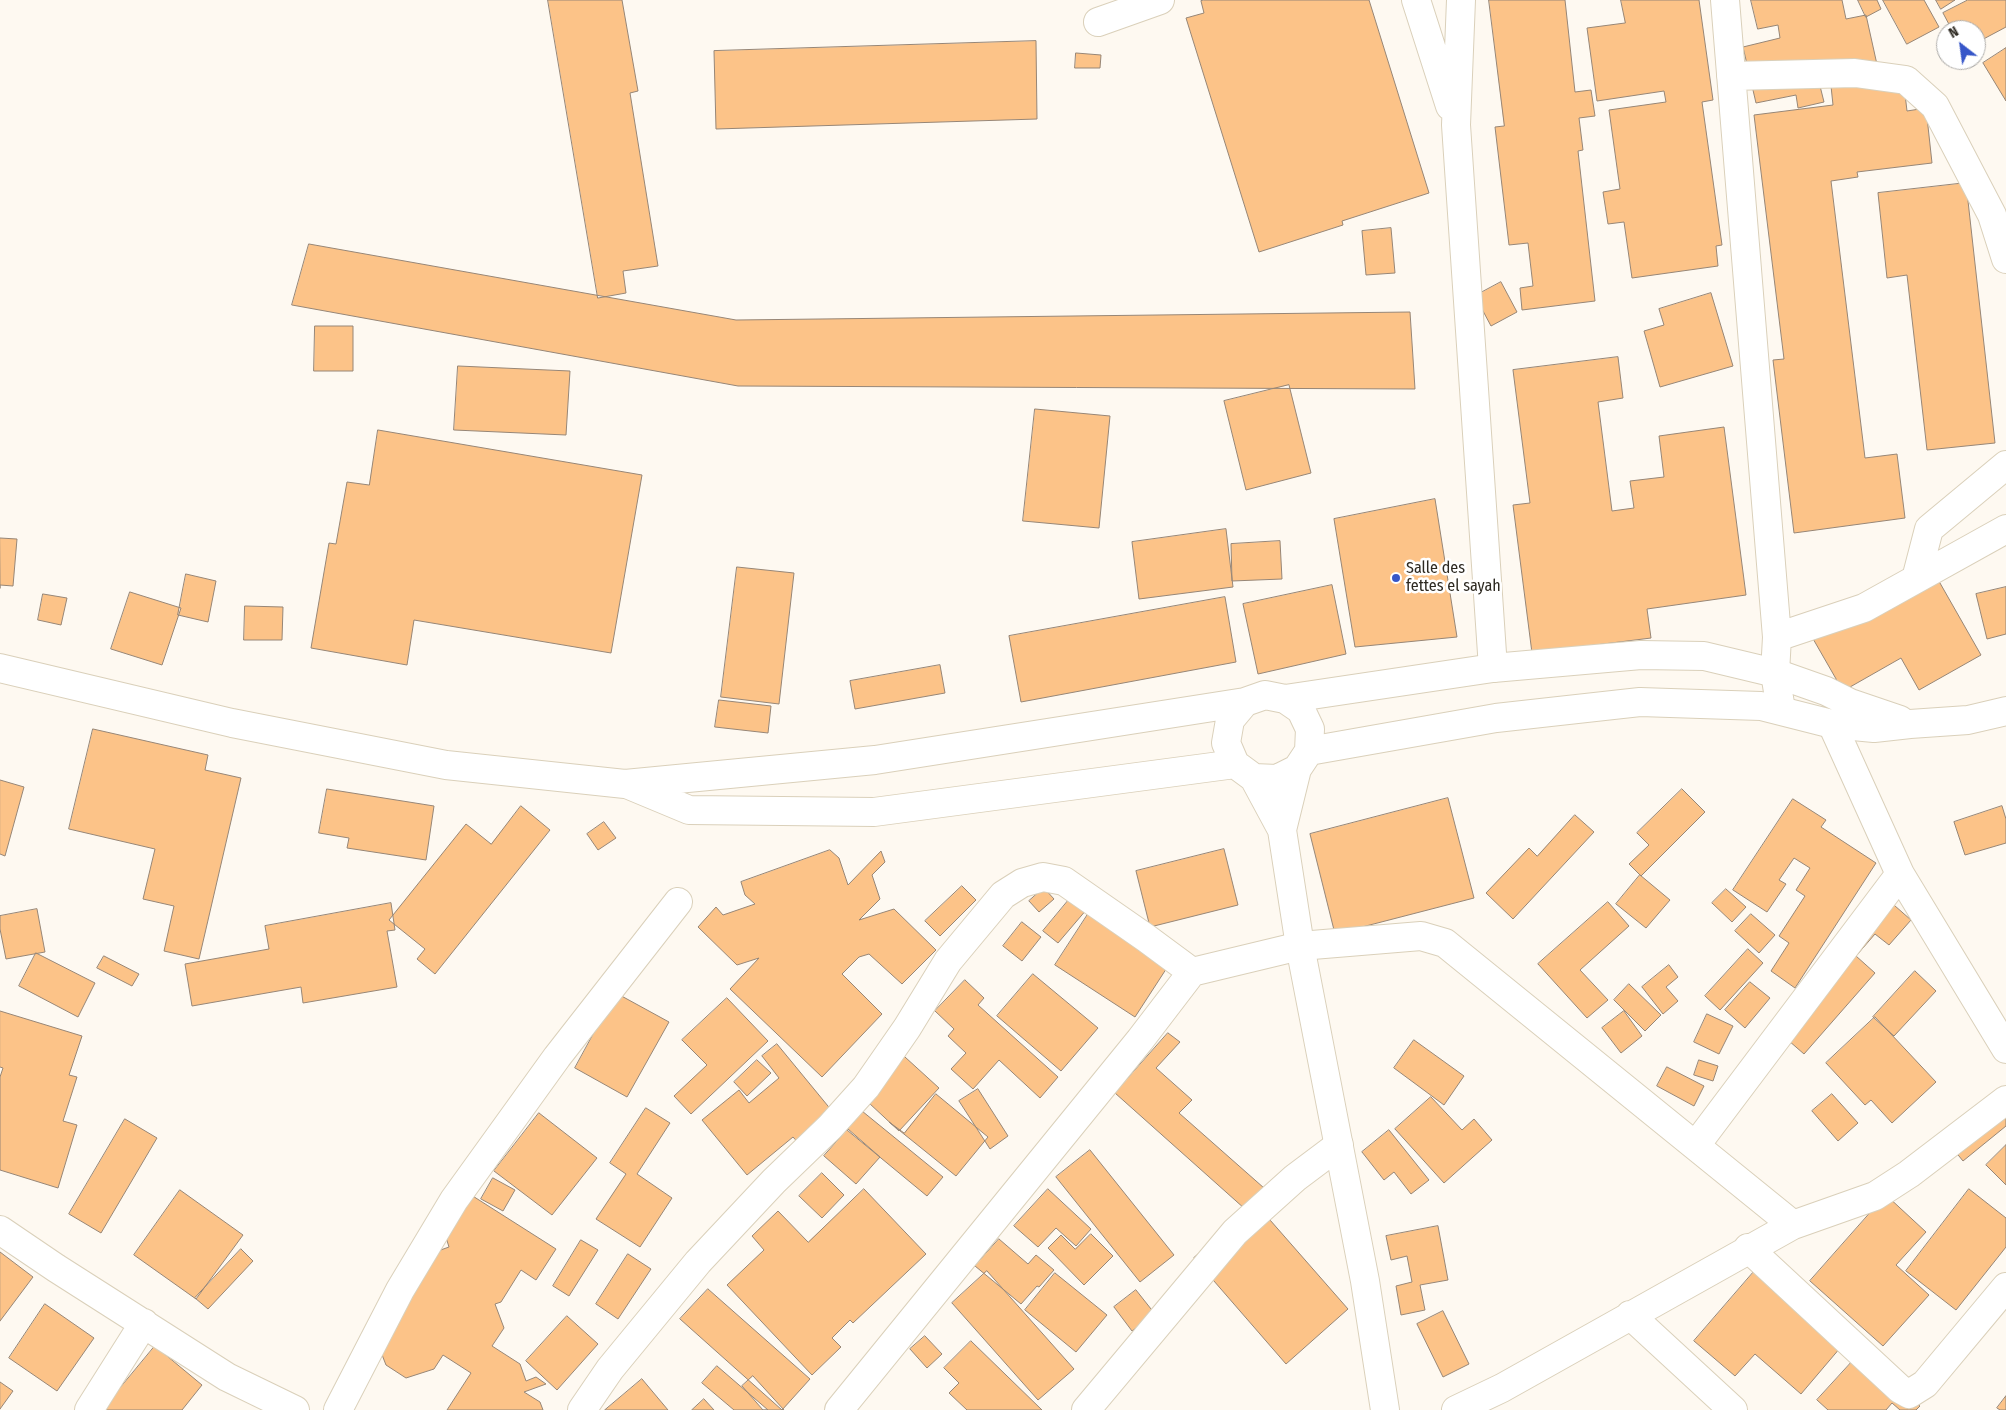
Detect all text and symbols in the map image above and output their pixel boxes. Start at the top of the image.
north arrow [1936,20,1986,70]
text: N [1946,23,1962,42]
place label: Salle des fettes el sayah [1406,559,1501,597]
marker: Salle des fettes el sayah [1390,572,1402,584]

